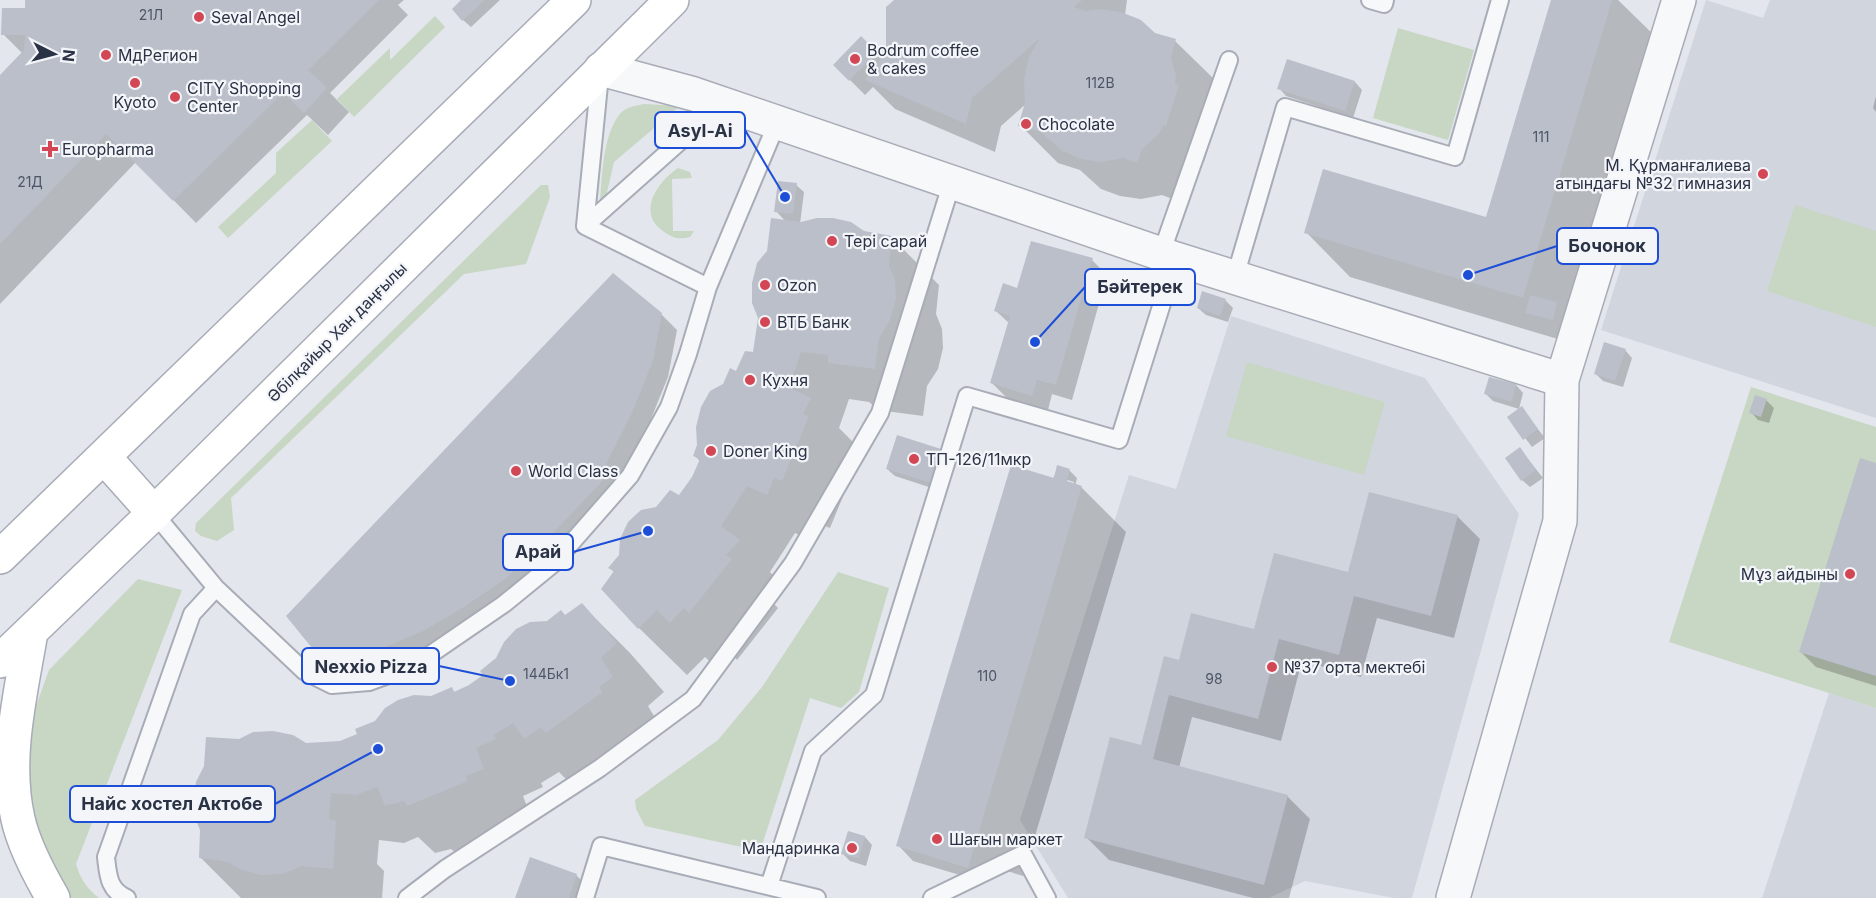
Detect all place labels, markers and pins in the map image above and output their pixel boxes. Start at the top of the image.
place label: Seval Angel [211,7,300,27]
marker: Seval Angel [192,10,206,24]
place label: Bodrum coffee & cakes [867,40,979,78]
place label: МдРегион [118,45,198,65]
marker: МдРегион [99,48,113,62]
marker: Bodrum coffee & cakes [848,52,862,66]
marker: Kyoto [128,76,142,90]
place label: CITY Shopping Center [187,78,301,116]
marker: CITY Shopping Center [168,90,182,104]
place label: Kyoto [113,92,157,112]
callout: Asyl-Ai [655,112,745,148]
place label: Chocolate [1038,114,1115,134]
marker: Chocolate [1019,117,1033,131]
place label: Europharma [62,139,154,159]
marker: Europharma [43,142,57,156]
place label: М. Құрманғалиева атындағы №32 гимназия [1555,155,1751,193]
marker: М. Құрманғалиева атындағы №32 гимназия [1756,167,1770,181]
callout: Бочонок [1557,228,1658,264]
place label: Тері сарай [844,231,927,251]
marker: Тері сарай [825,234,839,248]
callout: Бәйтерек [1085,269,1195,305]
place label: Ozon [777,275,817,295]
marker: Ozon [758,278,772,292]
place label: ВТБ Банк [777,312,850,332]
marker: ВТБ Банк [758,315,772,329]
place label: Кухня [762,370,808,390]
marker: Кухня [743,373,757,387]
place label: Doner King [723,441,808,461]
marker: Doner King [704,444,718,458]
place label: ТП-126/11мкр [926,449,1031,469]
marker: ТП-126/11мкр [907,452,921,466]
place label: World Class [528,461,618,481]
marker: World Class [509,464,523,478]
callout: Арай [503,534,573,570]
place label: Мұз айдыны [1741,564,1838,584]
marker: Мұз айдыны [1843,567,1857,581]
callout: Nexxio Pizza [302,648,439,684]
place label: №37 орта мектебі [1284,657,1425,677]
marker: №37 орта мектебі [1265,660,1279,674]
callout: Найс хостел Актобе [70,786,275,822]
place label: Шағын маркет [949,829,1063,849]
marker: Шағын маркет [930,832,944,846]
place label: Мандаринка [742,838,840,858]
marker: Мандаринка [845,841,859,855]

